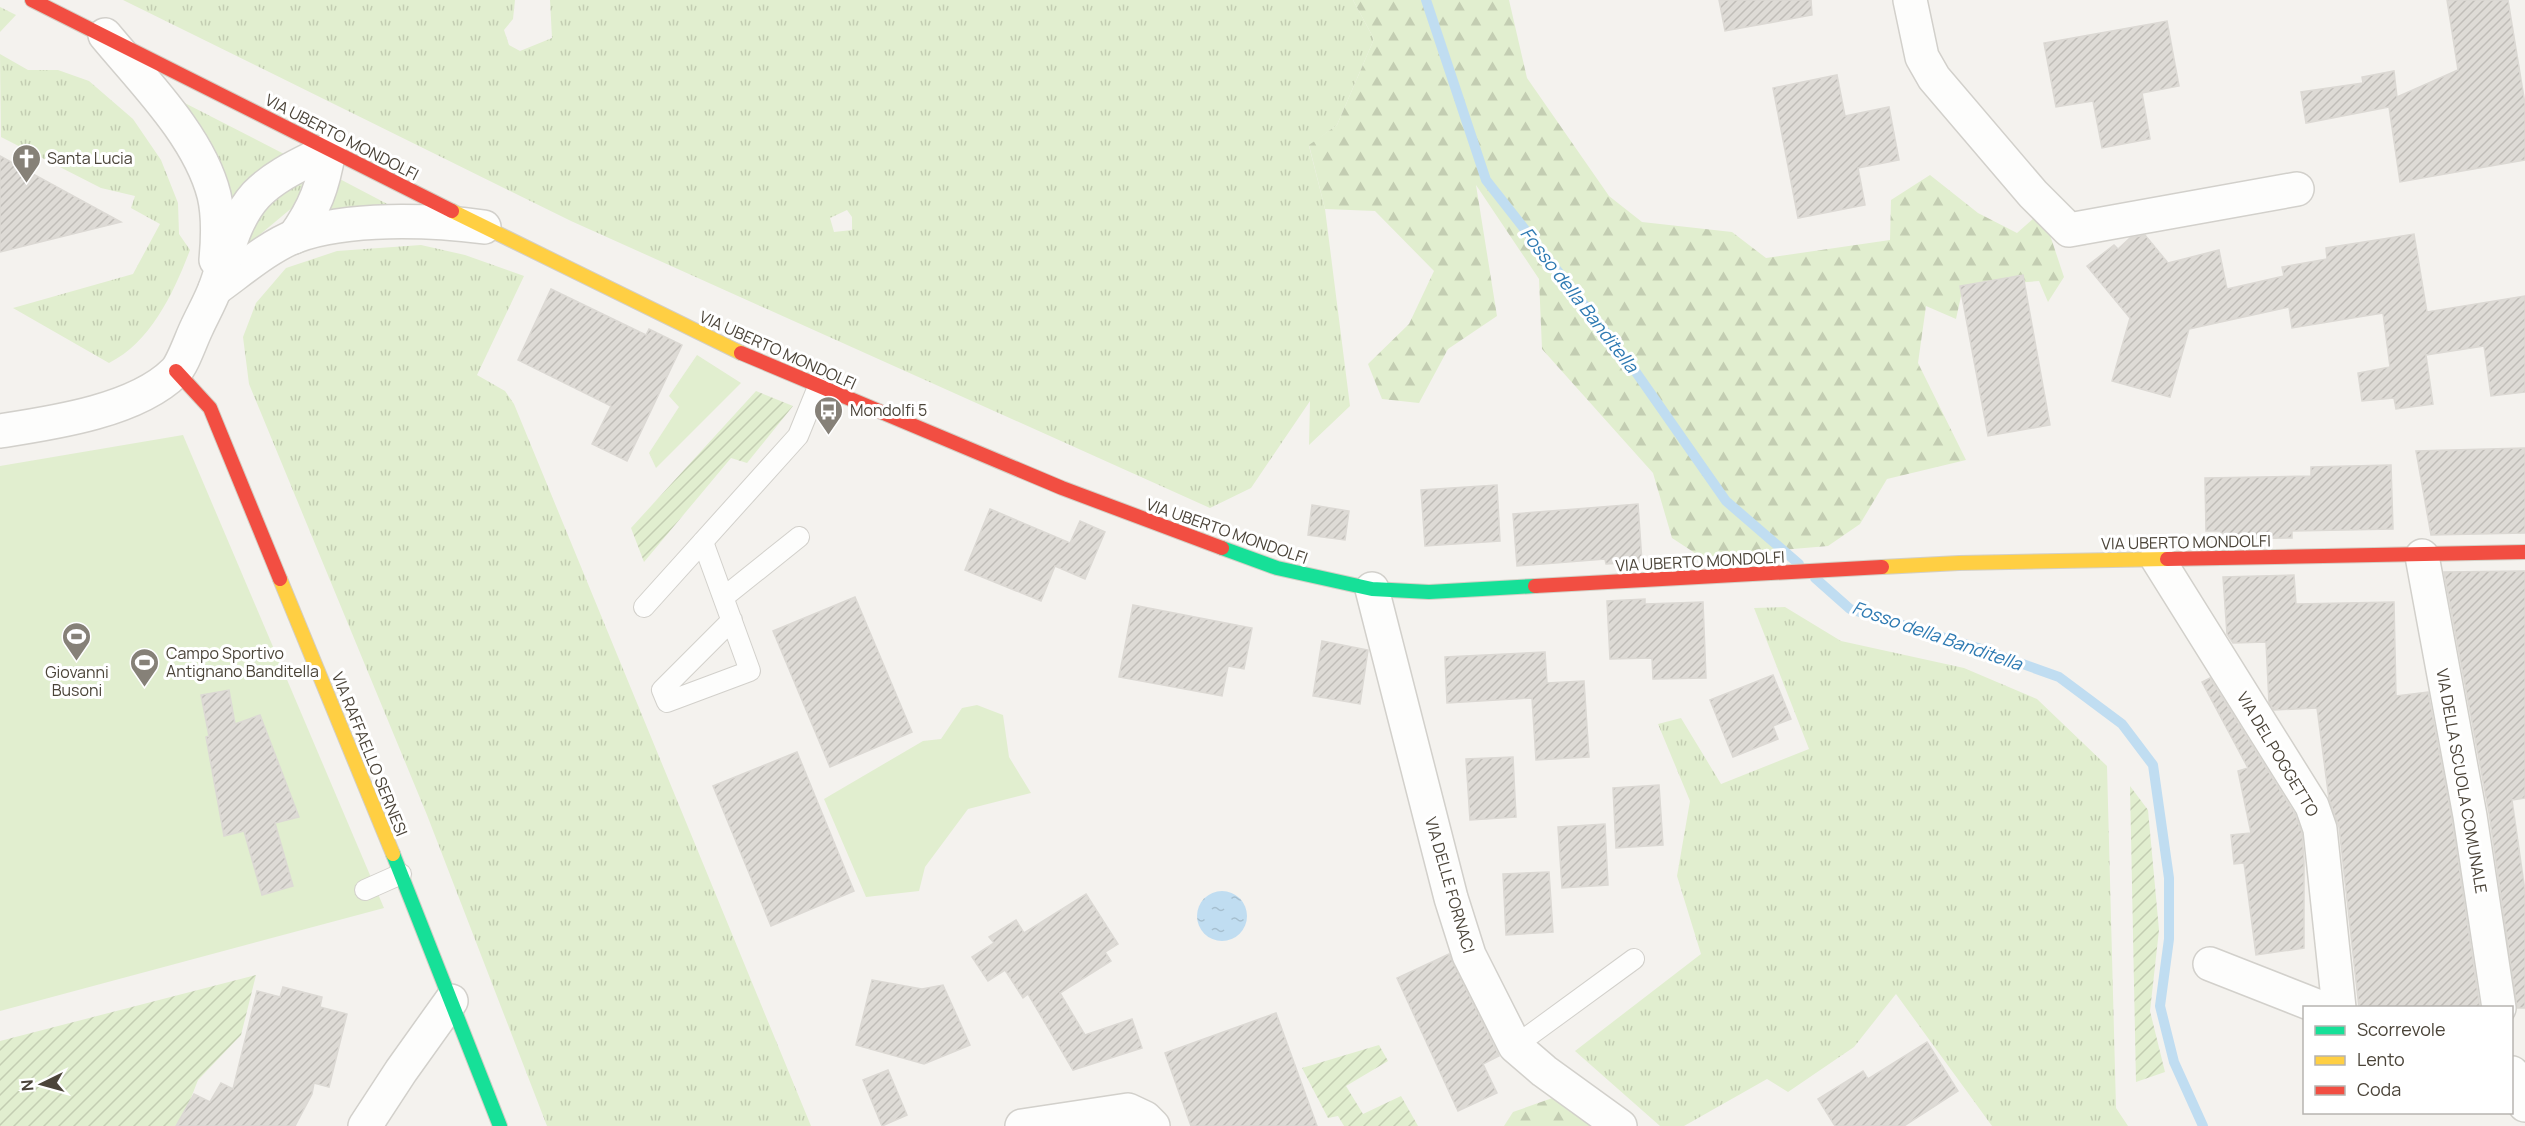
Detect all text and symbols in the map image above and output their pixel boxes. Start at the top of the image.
street label: VIA UBERTO MONDOLFI [261,89,423,185]
church icon: Santa Lucia [10,142,42,184]
place label: Santa Lucia [47,147,133,169]
water label: Fosso della Banditella [1516,222,1645,378]
street label: VIA UBERTO MONDOLFI [696,305,860,395]
bus stop icon: Mondolfi 5 [813,394,845,436]
place label: Mondolfi 5 [850,399,927,421]
street label: VIA UBERTO MONDOLFI [1143,493,1311,569]
street label: VIA UBERTO MONDOLFI [2101,530,2271,554]
street label: VIA UBERTO MONDOLFI [1615,546,1785,576]
water label: Fosso della Banditella [1849,595,2026,676]
sports icon: Giovanni Busoni [61,620,93,662]
place label: Campo Sportivo Antignano Banditella [166,642,319,682]
sports icon: Campo Sportivo Antignano Banditella [129,646,161,688]
place label: Giovanni Busoni [45,661,109,701]
street label: VIA DELLA SCUOLA COMUNALE [2431,667,2493,895]
street label: VIA RAFFAELLO SERNESI [327,669,413,839]
street label: VIA DEL POGGETTO [2232,688,2324,821]
street label: VIA DELLE FORNACI [1420,814,1480,956]
legend [2303,1006,2513,1114]
text: Scorrevole [2357,1017,2446,1041]
text: Lento [2357,1047,2405,1071]
north arrow [12,1054,72,1114]
text: Coda [2357,1077,2401,1101]
text: N [16,1079,39,1092]

